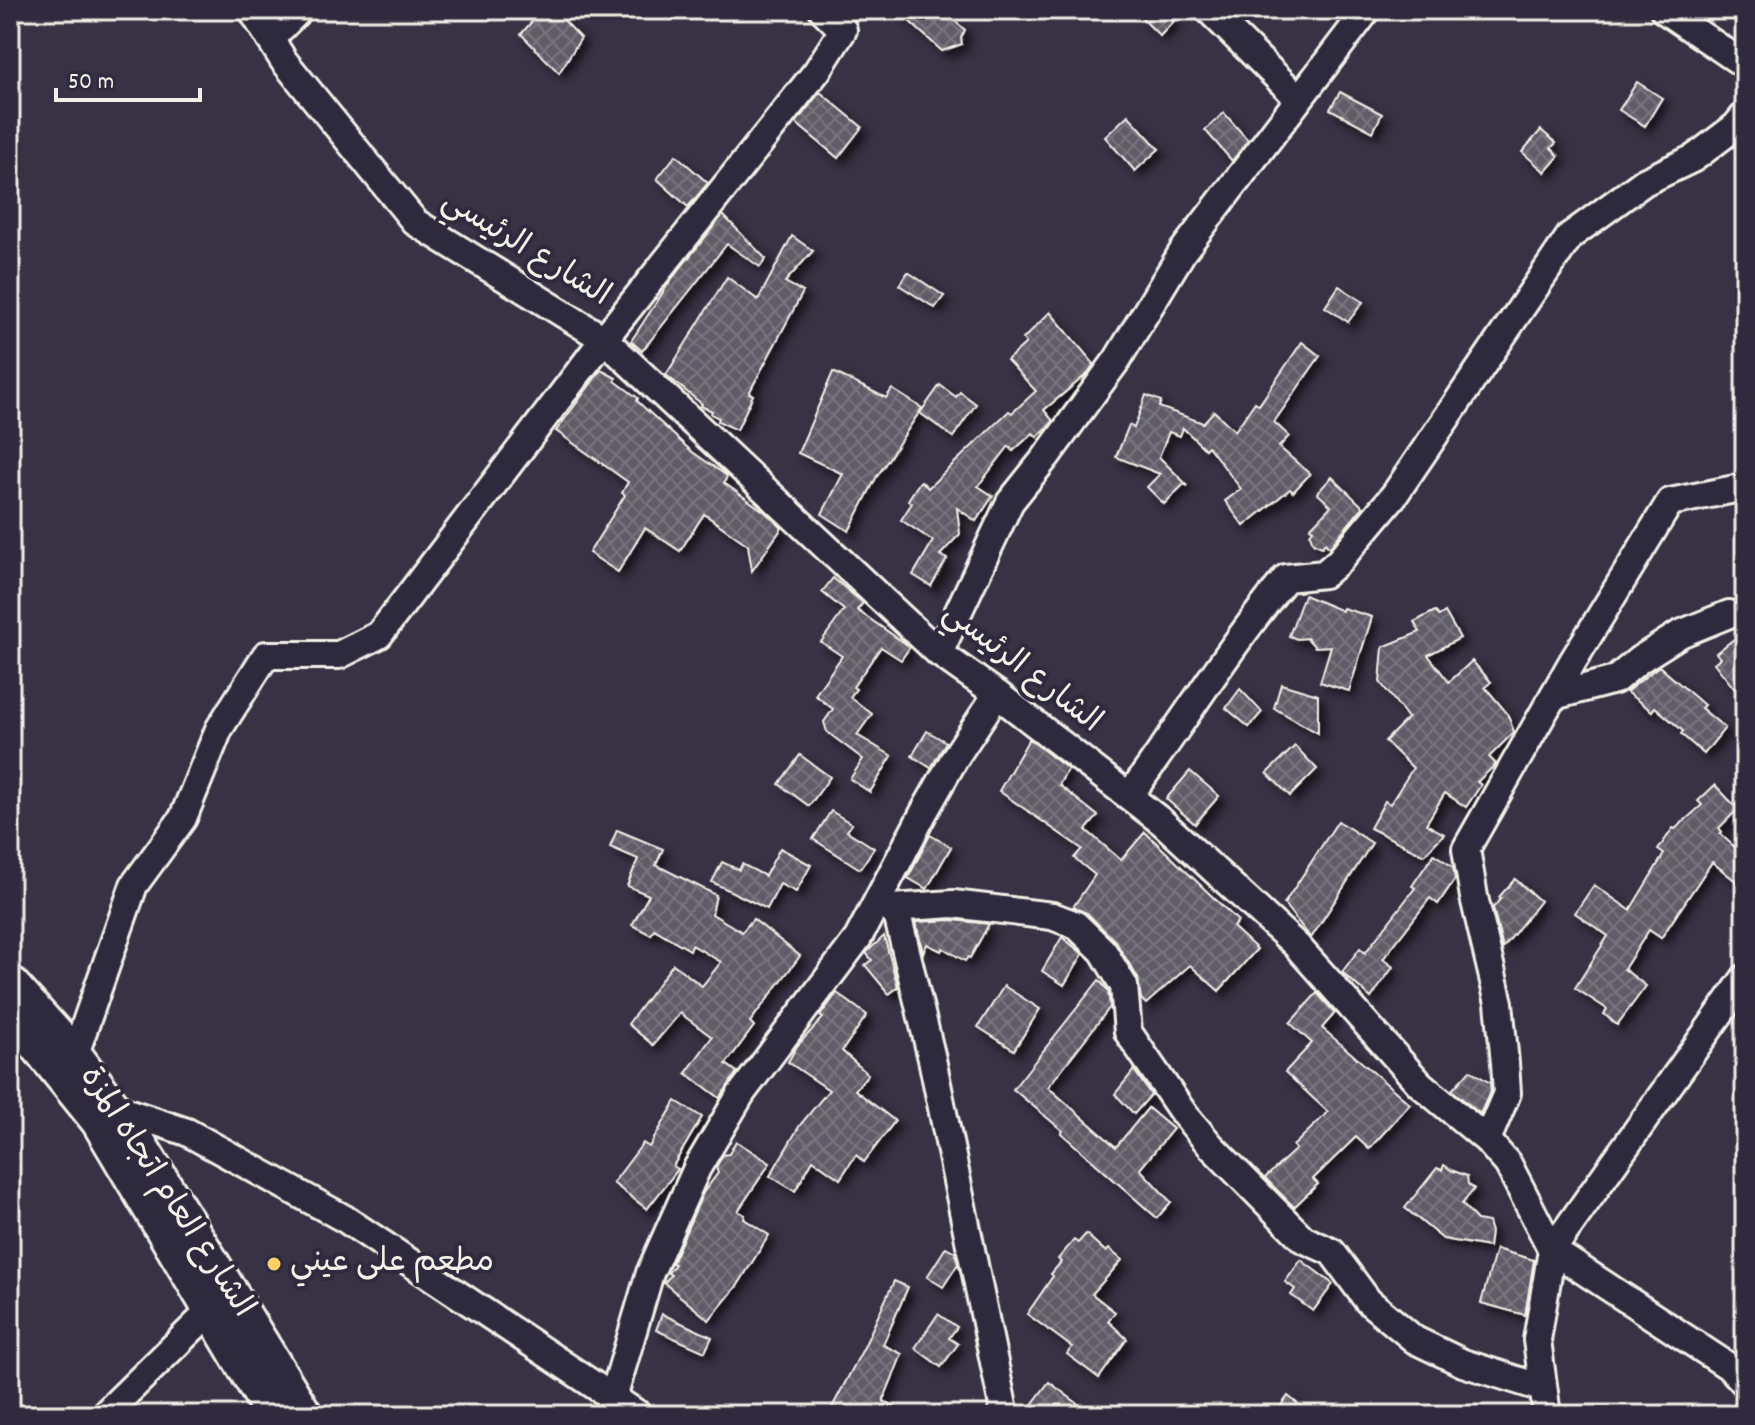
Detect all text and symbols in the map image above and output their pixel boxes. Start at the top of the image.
scale bar [56,52,200,102]
text: 50 m [68,66,114,100]
street label: الشارع الرئيسي [432,180,618,320]
street label: الشارع الرئيسي [932,592,1110,746]
street label: الشارع العام اتجاه المزة [66,1058,264,1328]
place label: مطعم على عيني [290,1241,494,1287]
marker: مطعم على عيني [265,1255,283,1273]

